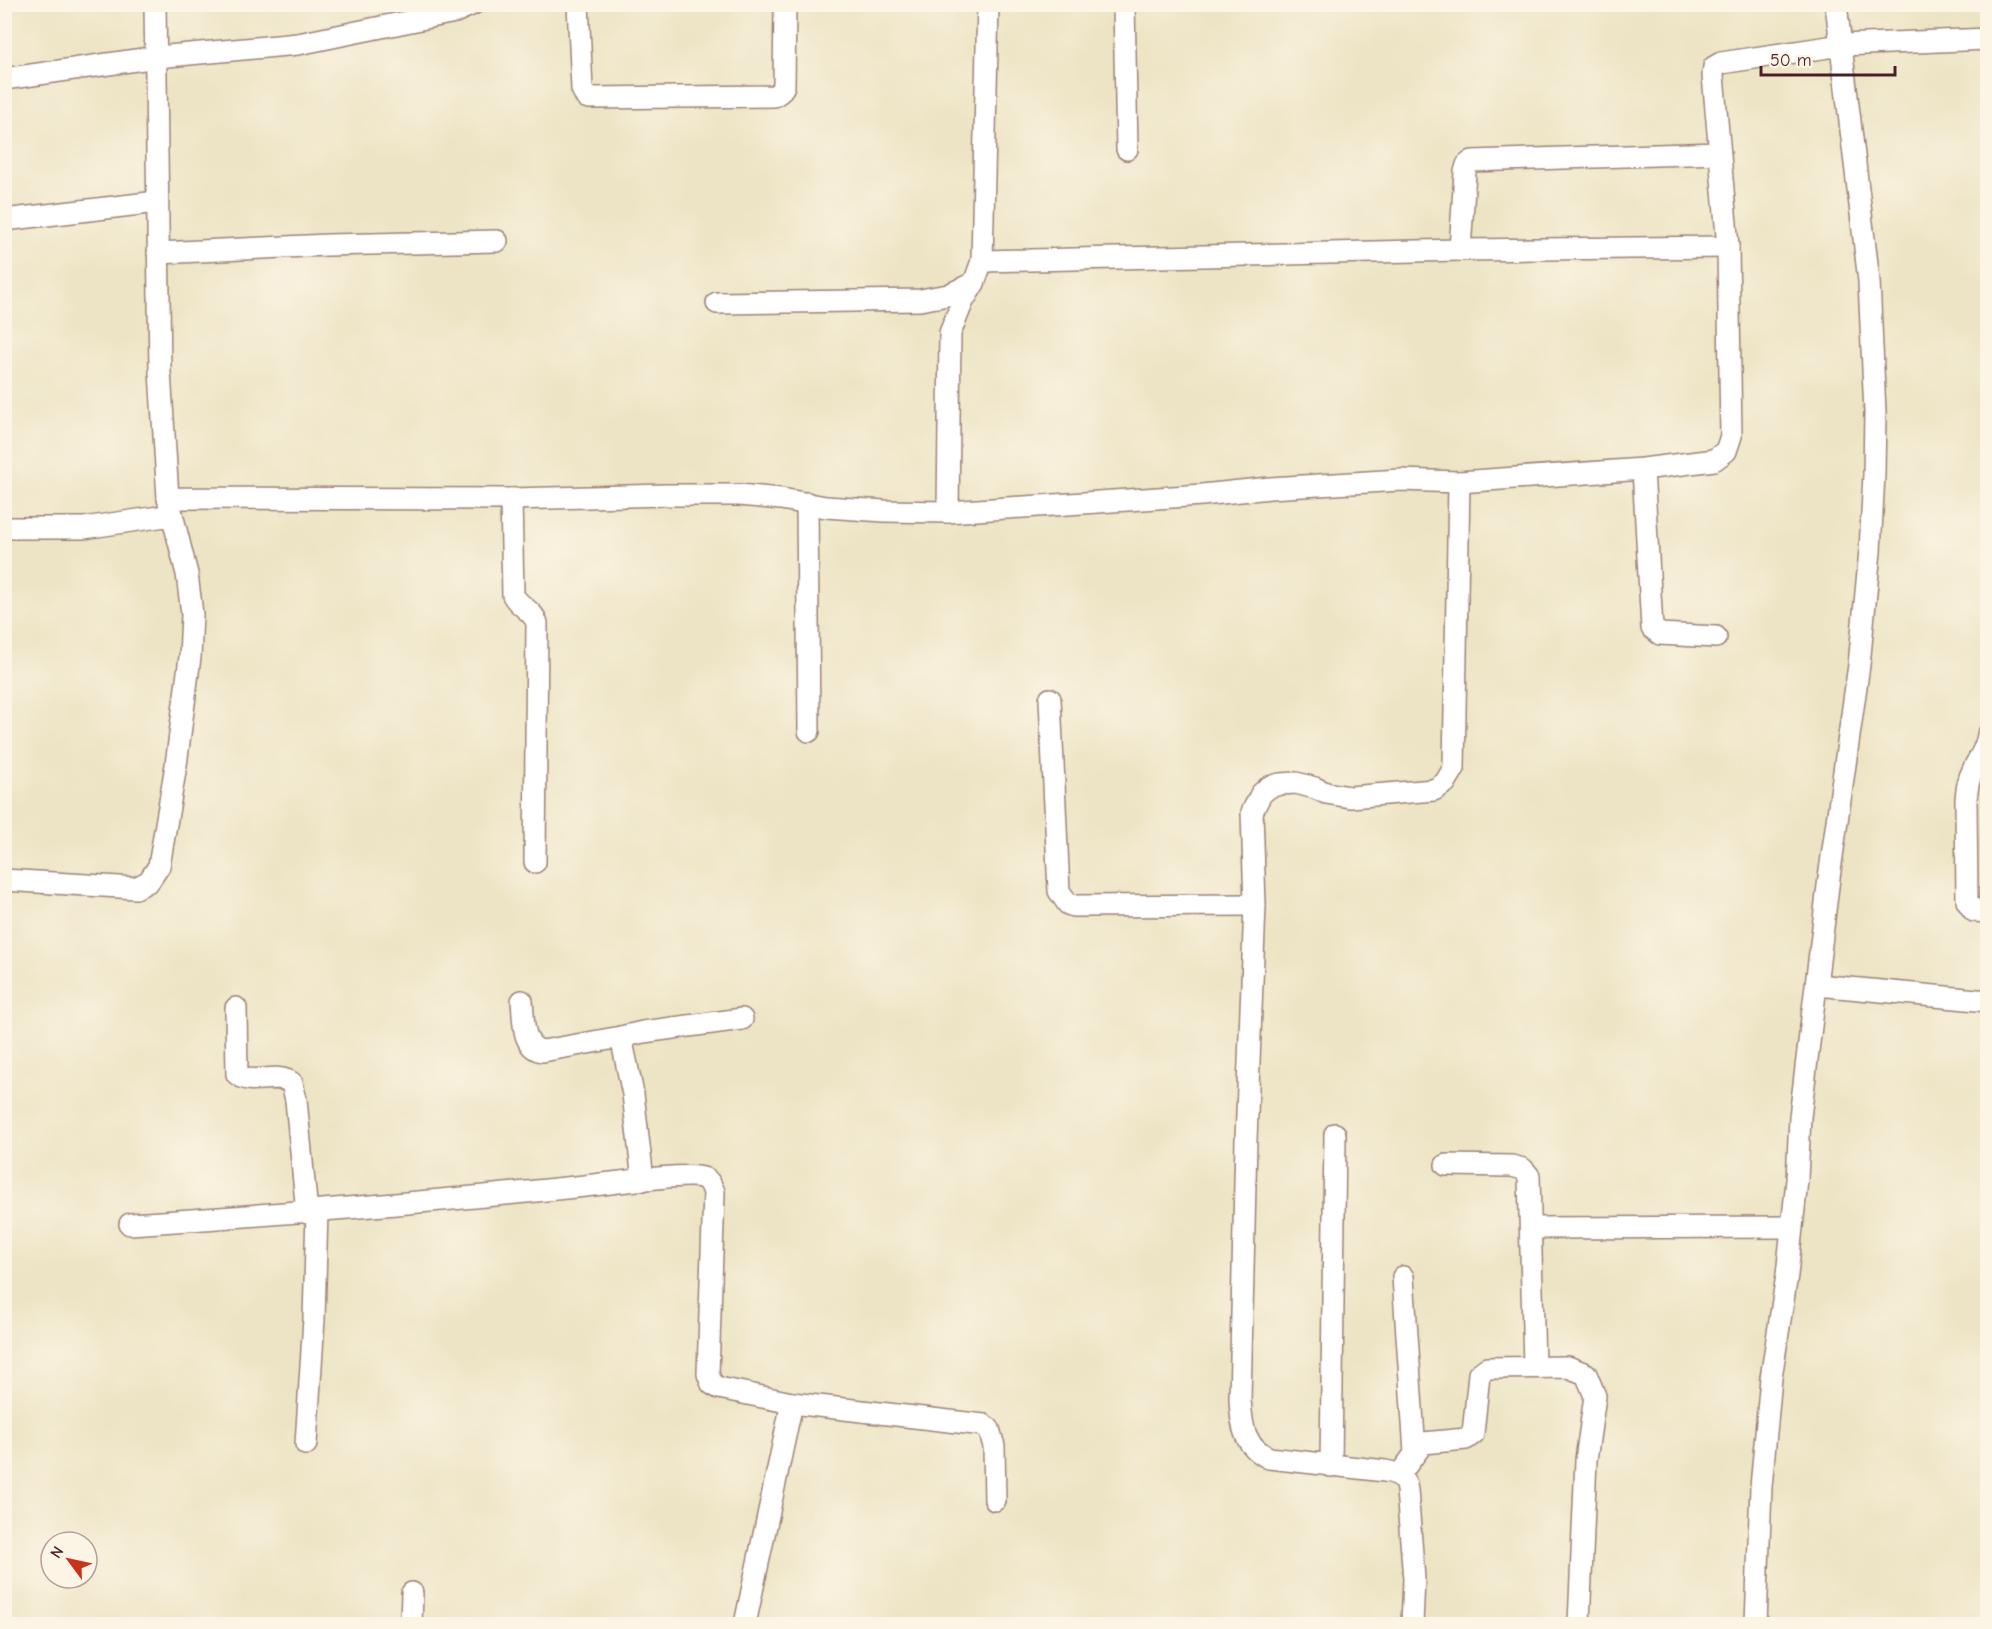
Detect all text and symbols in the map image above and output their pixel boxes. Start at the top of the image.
scale bar [1761,39,1894,77]
text: 50 m [1770,50,1812,71]
north arrow [39,1530,99,1590]
text: N [47,1543,68,1562]

